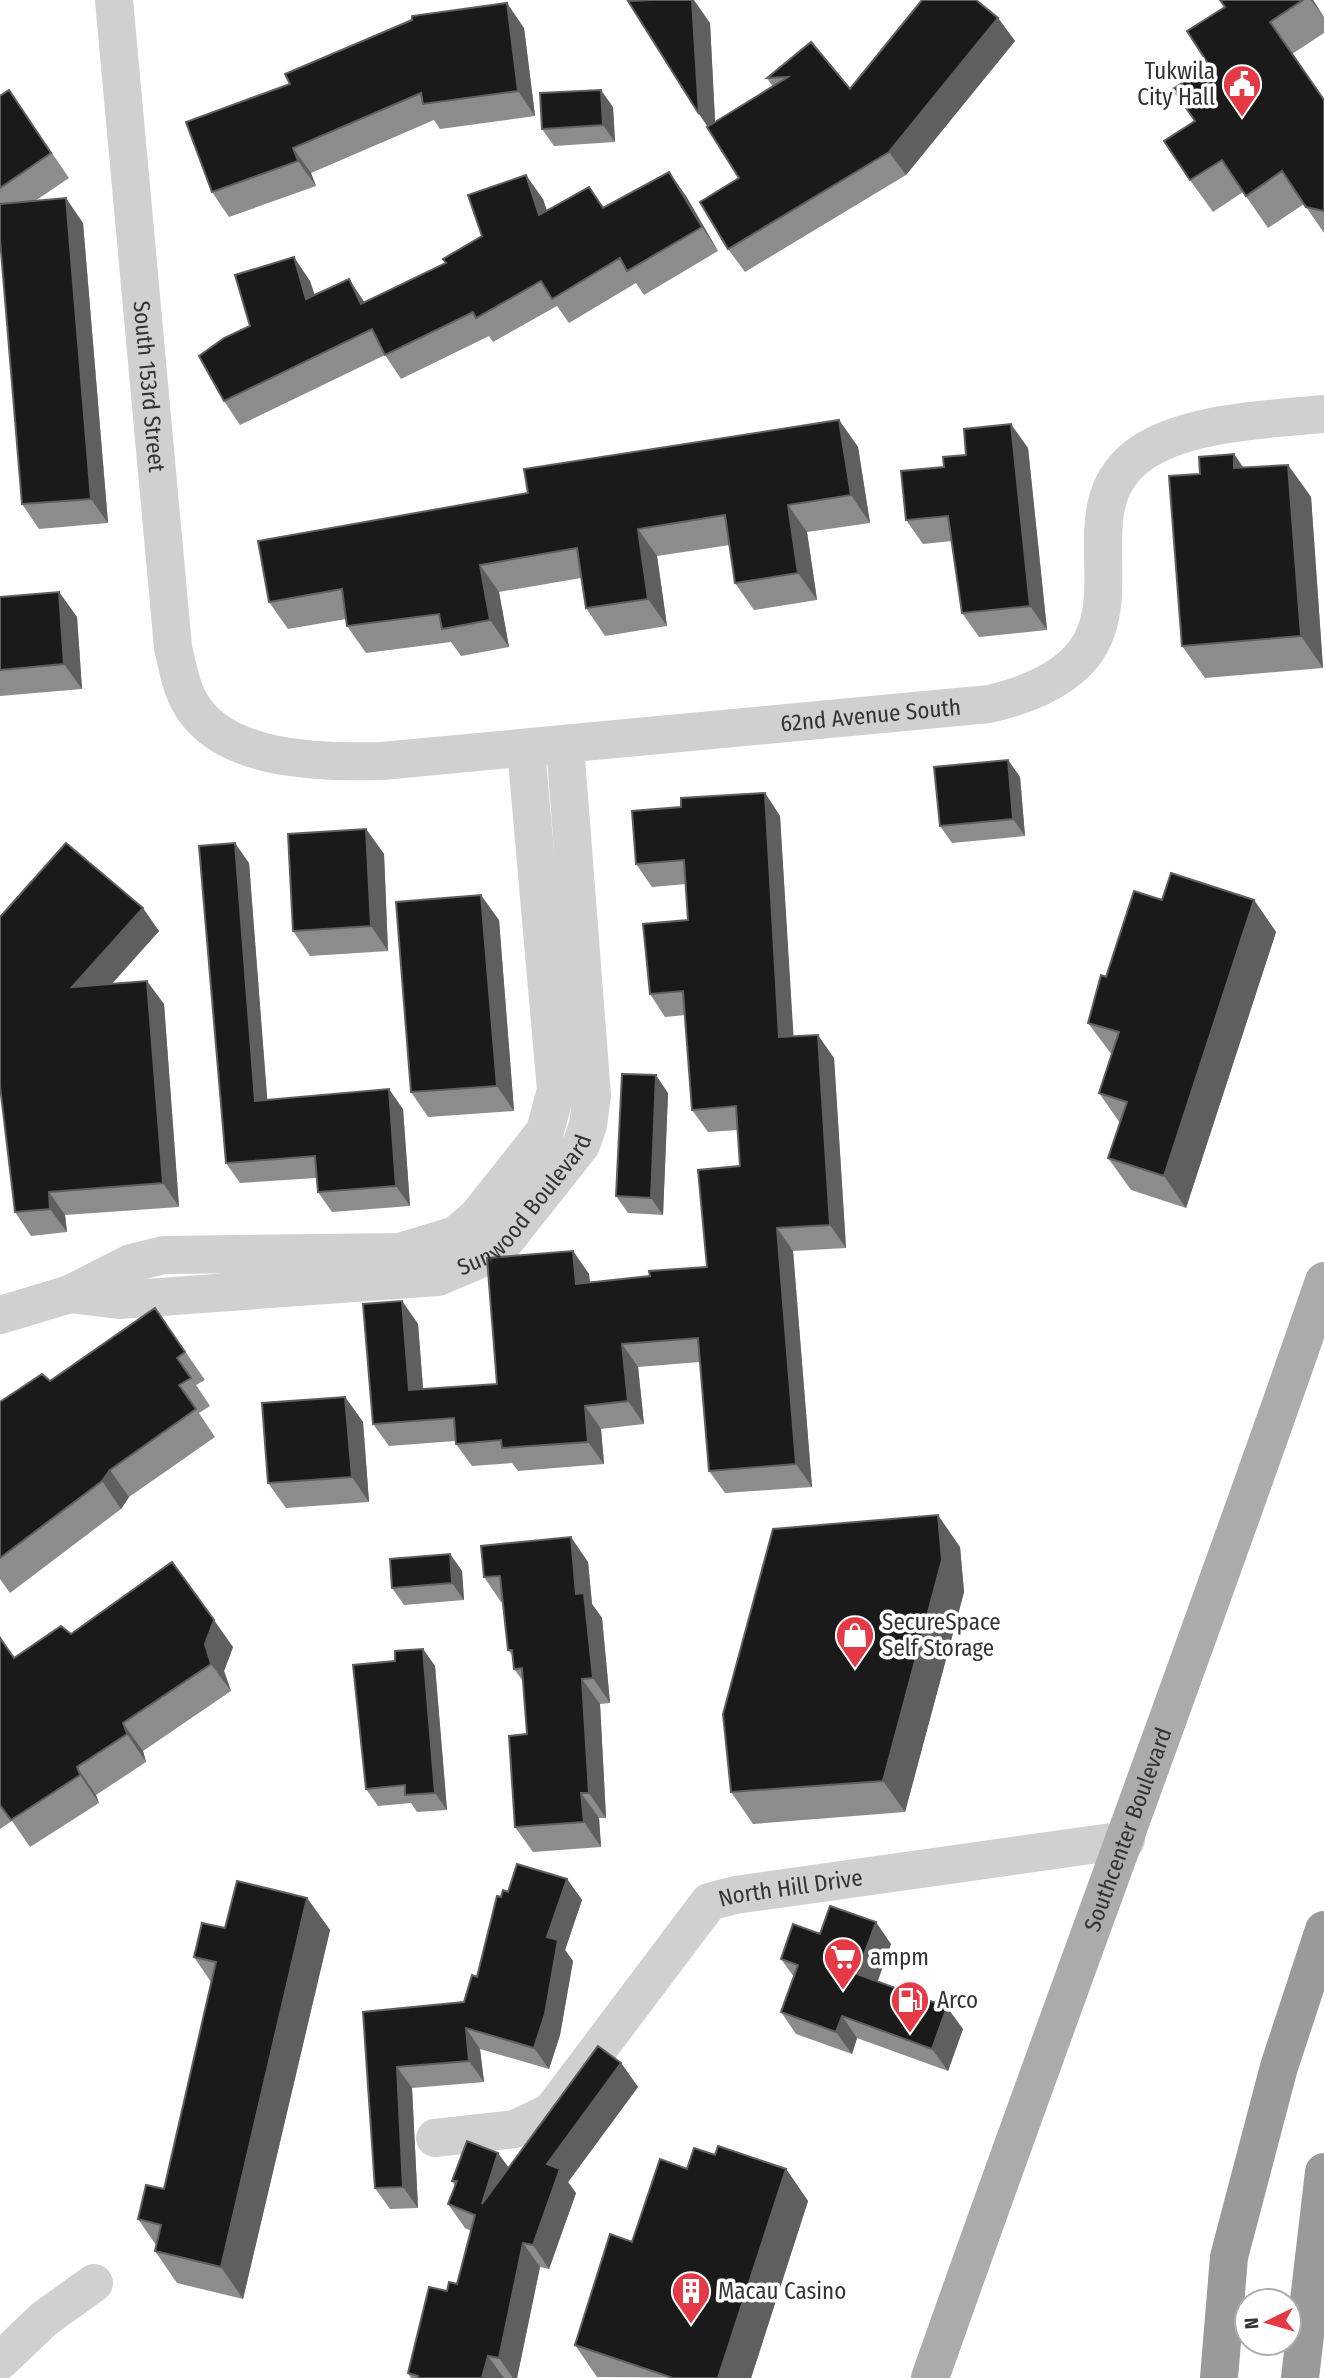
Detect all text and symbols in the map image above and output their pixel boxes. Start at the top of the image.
place label: Tukwila City Hall [1137,57,1215,111]
public building icon: Tukwila City Hall [1221,63,1263,118]
street label: South 153rd Street [127,299,171,474]
street label: 62nd Avenue South [779,693,962,738]
street label: Sunwood Boulevard [453,1131,598,1281]
place label: SecureSpace Self Storage [882,1608,1001,1662]
shop icon: SecureSpace Self Storage [834,1614,876,1669]
street label: Southcenter Boulevard [1078,1724,1178,1935]
street label: North Hill Drive [715,1863,864,1913]
supermarket icon: ampm [822,1936,864,1991]
place label: ampm [870,1943,929,1971]
fuel station icon: Arco [889,1979,931,2034]
place label: Arco [937,1986,978,2014]
building icon: Macau Casino [670,2270,712,2325]
place label: Macau Casino [718,2277,846,2305]
north arrow [1233,2287,1303,2357]
text: N [1240,2317,1264,2330]

